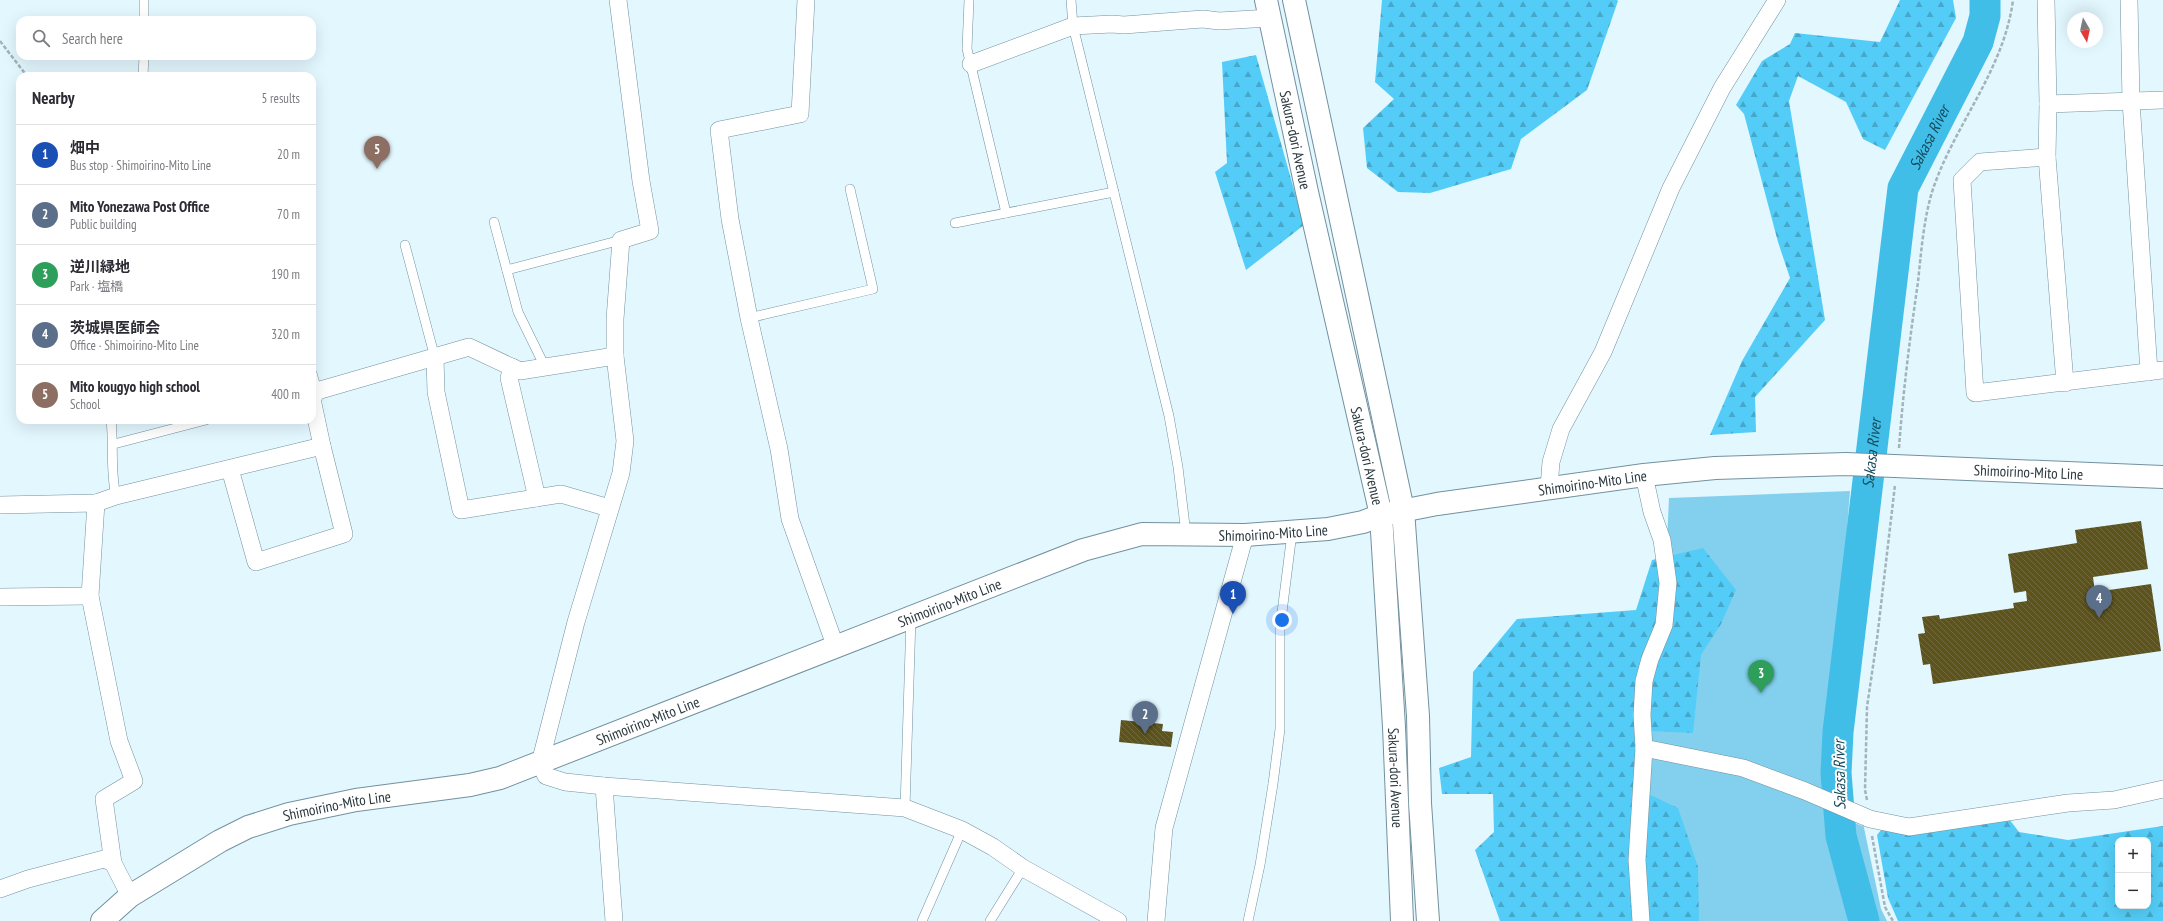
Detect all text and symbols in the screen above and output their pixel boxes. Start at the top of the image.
north arrow [2067,12,2103,48]
search box [16,16,316,60]
icon: search [30,27,52,49]
text: Search here [62,29,123,48]
text: Nearby [32,87,75,109]
street label: Sakura-dori Avenue [1276,89,1316,191]
text: 5 results [261,90,300,107]
water label: Sakasa River [1904,100,1955,173]
pin: 5 [364,136,390,169]
text: 畑中 [70,138,100,157]
text: 1 [42,146,48,163]
text: 20 m [277,146,300,163]
text: Bus stop · Shimoirino-Mito Line [70,157,211,174]
text: Mito Yonezawa Post Office [70,197,210,216]
text: 2 [42,206,48,223]
text: 70 m [277,206,300,223]
text: Public building [70,216,137,233]
text: 逆川緑地 [70,257,130,276]
text: 3 [42,266,48,283]
text: 190 m [271,266,300,283]
text: Park · 塩橋 [70,278,123,295]
text: 茨城県医師会 [70,318,160,337]
text: 4 [42,326,48,343]
text: 320 m [271,326,300,343]
text: Office · Shimoirino-Mito Line [70,337,199,354]
text: Mito kougyo high school [70,377,200,396]
text: 5 [42,386,48,403]
text: 400 m [271,386,300,403]
text: School [70,396,100,413]
street label: Sakura-dori Avenue [1347,405,1388,507]
water label: Sakasa River [1857,415,1886,489]
street label: Shimoirino-Mito Line [1973,460,2084,483]
street label: Shimoirino-Mito Line [1537,465,1648,499]
street label: Shimoirino-Mito Line [1218,520,1329,545]
street label: Shimoirino-Mito Line [895,574,1004,631]
pin: 1 [1220,581,1246,614]
pin: 4 [2086,585,2112,618]
your location [1272,610,1292,630]
pin: 3 [1748,660,1774,693]
street label: Shimoirino-Mito Line [593,692,702,749]
pin: 2 [1132,701,1158,734]
street label: Sakura-dori Avenue [1385,727,1408,828]
water label: Sakasa River [1828,738,1850,810]
street label: Shimoirino-Mito Line [280,786,392,825]
map controls [2115,837,2151,909]
button: + [2115,837,2151,873]
button: − [2115,873,2151,909]

